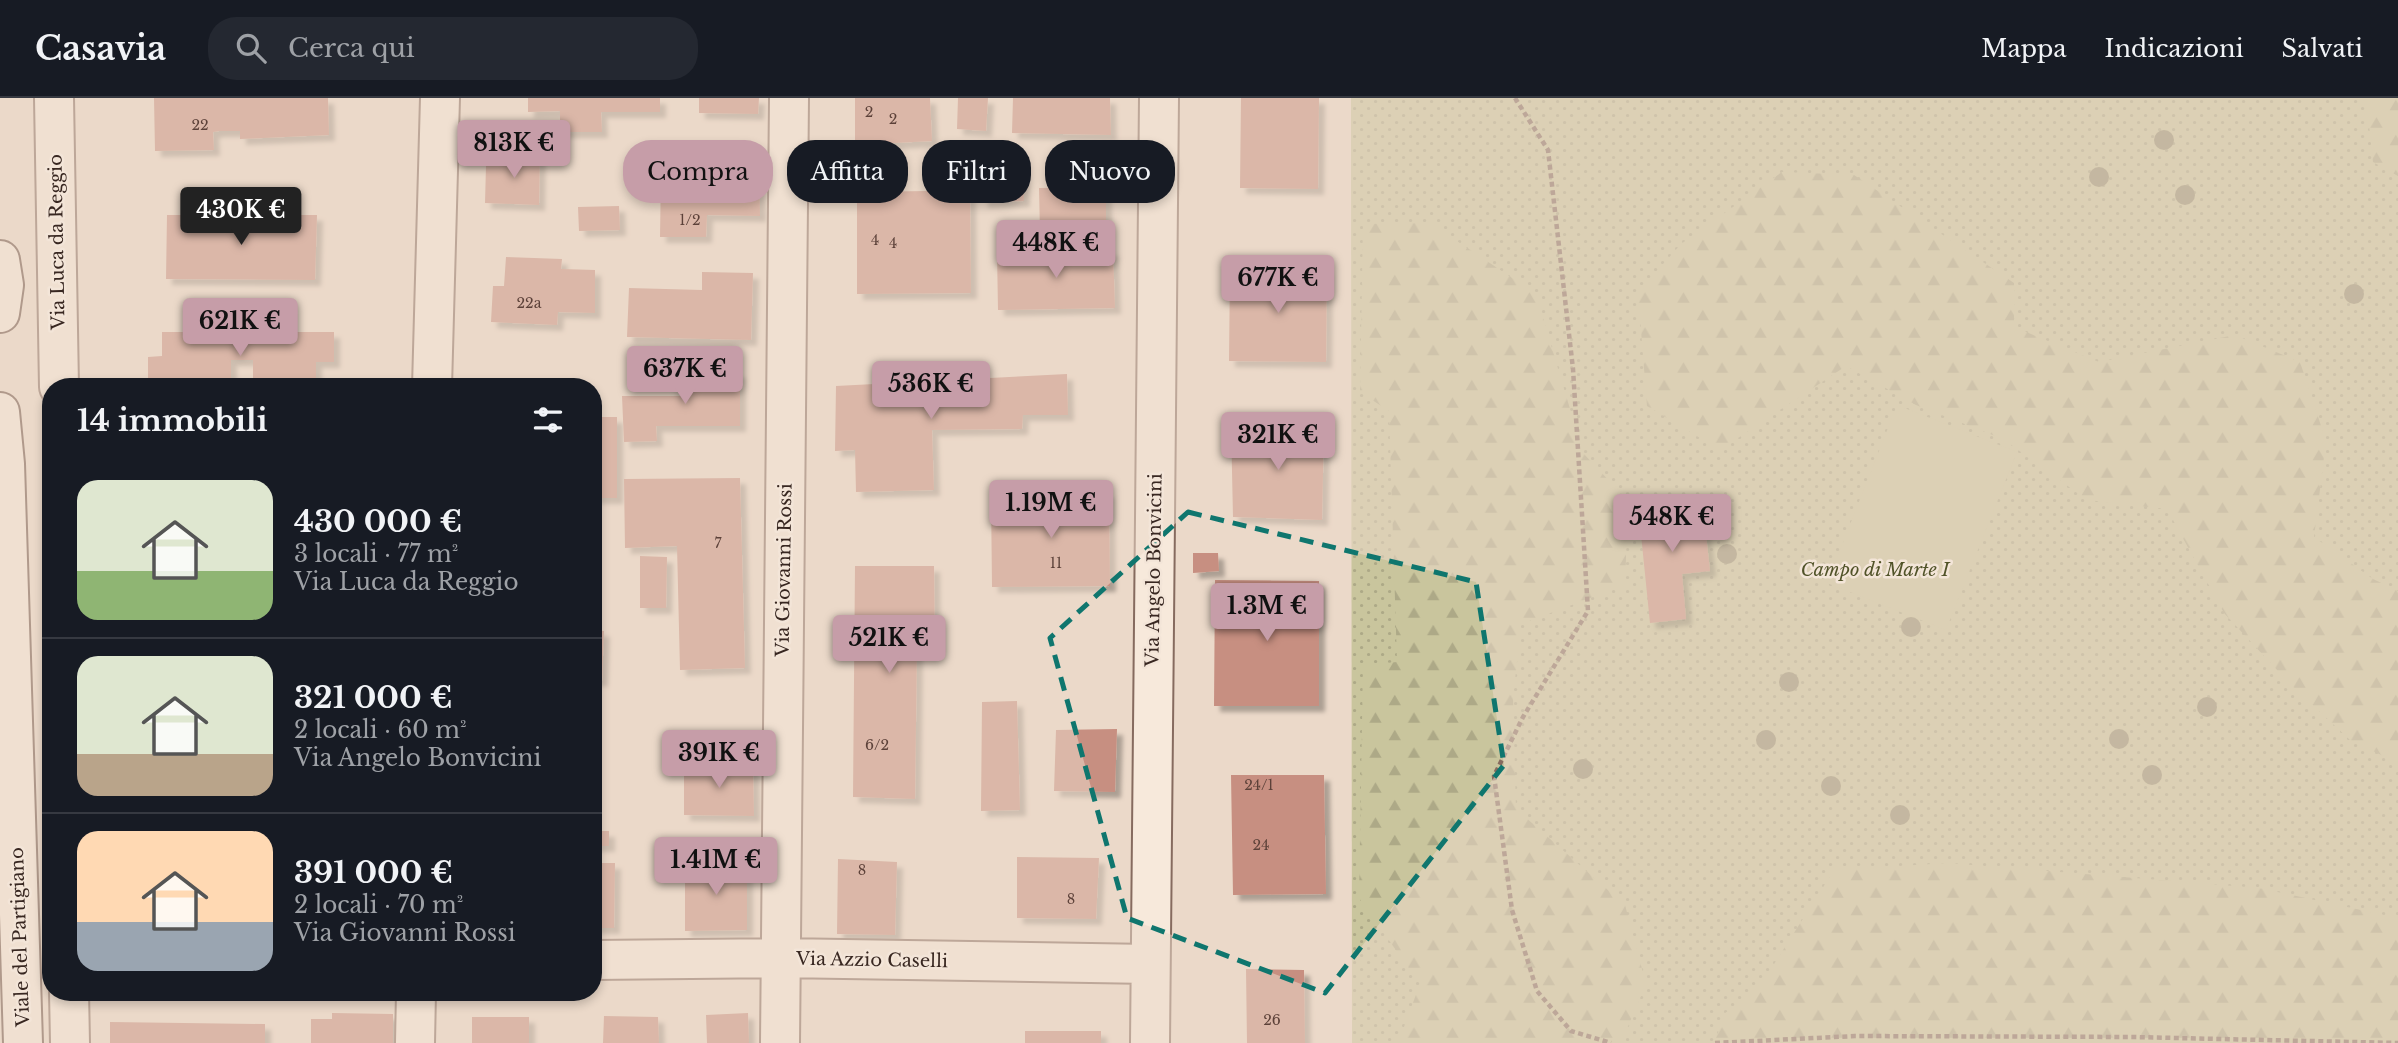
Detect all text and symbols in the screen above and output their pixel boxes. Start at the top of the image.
search box [208,17,698,80]
text: Casavia [35,28,166,69]
icon: search [232,29,270,67]
text: Cerca qui [288,32,415,64]
text: Mappa [1981,34,2067,63]
text: Indicazioni [2105,34,2244,63]
text: Salvati [2282,34,2363,63]
house number: 2 [865,103,873,121]
house number: 2 [889,110,897,128]
house number: 22 [191,116,209,134]
pin: 813K € [457,120,571,180]
text: 813K € [473,129,555,157]
chip: Compra [623,140,773,203]
chip: Affitta [787,140,908,203]
chip: Filtri [922,140,1031,203]
chip: Nuovo [1045,140,1175,203]
street label: Via Luca da Reggio [44,154,70,331]
pin: 430K € [184,188,298,247]
text: 430K € [196,196,286,224]
house number: 1/2 [679,211,701,229]
pin: 448K € [999,220,1113,280]
text: 448K € [1012,229,1100,257]
house number: 4 [871,231,879,249]
house number: 4 [889,234,897,252]
pin: 677K € [1221,256,1335,315]
text: 677K € [1237,264,1319,292]
house number: 22a [516,294,542,312]
pin: 621K € [183,299,297,358]
text: 621K € [199,307,281,335]
pin: 637K € [628,346,742,406]
text: 637K € [643,355,727,383]
pin: 536K € [874,362,988,421]
text: 536K € [888,370,974,398]
icon: filters [529,401,567,439]
text: 14 immobili [77,402,268,439]
pin: 321K € [1221,412,1335,472]
text: 321K € [1237,421,1319,449]
street label: Via Angelo Bonvicini [1141,473,1167,668]
pin: 1.19M € [986,480,1116,540]
street label: Via Giovanni Rossi [771,483,797,658]
text: 1.19M € [1005,489,1097,517]
pin: 548K € [1615,494,1729,554]
text: 430 000 € [294,503,462,540]
text: 548K € [1629,503,1715,531]
icon: home [133,508,217,592]
house number: 7 [714,534,722,552]
text: 3 locali · 77 m² [294,540,458,568]
house number: 11 [1050,554,1062,572]
park label: Campo di Marte I [1801,559,1951,581]
text: Via Luca da Reggio [294,568,519,596]
pin: 1.3M € [1210,584,1324,643]
text: 1.3M € [1227,592,1307,620]
pin: 521K € [832,616,946,675]
text: 521K € [849,624,929,652]
text: 321 000 € [294,679,453,716]
icon: home [133,684,217,768]
text: 2 locali · 60 m² [294,716,466,744]
pin: 391K € [662,730,776,790]
house number: 6/2 [865,736,889,754]
text: 391K € [678,739,760,767]
text: Via Angelo Bonvicini [294,744,541,772]
house number: 24/1 [1244,776,1274,794]
house number: 24 [1253,836,1269,854]
pin: 1.41M € [651,838,781,897]
text: 1.41M € [670,846,762,874]
street label: Viale del Partigiano [6,847,34,1028]
text: 391 000 € [294,854,453,891]
icon: home [133,859,217,943]
house number: 8 [858,861,866,879]
house number: 8 [1067,890,1075,908]
text: 2 locali · 70 m² [294,891,463,919]
text: Via Giovanni Rossi [294,919,516,947]
street label: Via Azzio Caselli [795,948,948,972]
house number: 26 [1263,1011,1281,1029]

